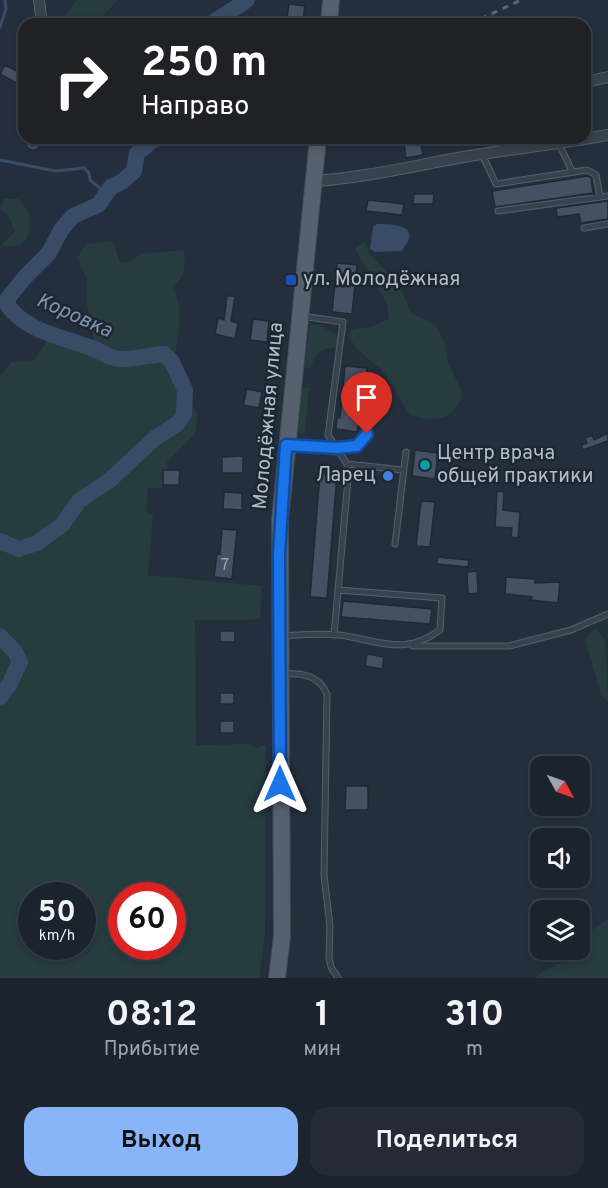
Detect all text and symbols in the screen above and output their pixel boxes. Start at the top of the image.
text: 250 m [141,38,267,91]
icon: right [42,42,120,120]
text: Направо [141,90,249,124]
place label: ул. Молодёжная [303,267,460,293]
marker: ул. Молодёжная [284,273,298,287]
water label: Коровка [32,287,116,345]
street label: Молодёжная улица [248,321,290,511]
pin [341,372,392,434]
icon: arrive [350,381,383,414]
place label: Центр врача общей практики [437,441,593,490]
marker: Центр врача общей практики [418,458,432,472]
place label: Ларец [316,463,376,489]
marker: Ларец [381,469,395,483]
house number: 7 [221,556,229,576]
position arrow [248,752,312,816]
north arrow [530,756,590,816]
map controls [530,756,590,960]
button: sound [530,828,590,888]
speed limit sign: 60 [108,882,186,960]
text: 50 [38,895,76,932]
button: layers [530,900,590,960]
text: km/h [39,927,75,946]
text: 08:12 [106,993,197,1039]
text: 1 [315,993,329,1039]
text: 310 [445,993,504,1039]
text: Прибытие [104,1037,200,1063]
text: мин [304,1037,341,1063]
text: m [466,1037,483,1063]
button: Выход [24,1107,298,1176]
button: Поделиться [310,1107,584,1176]

